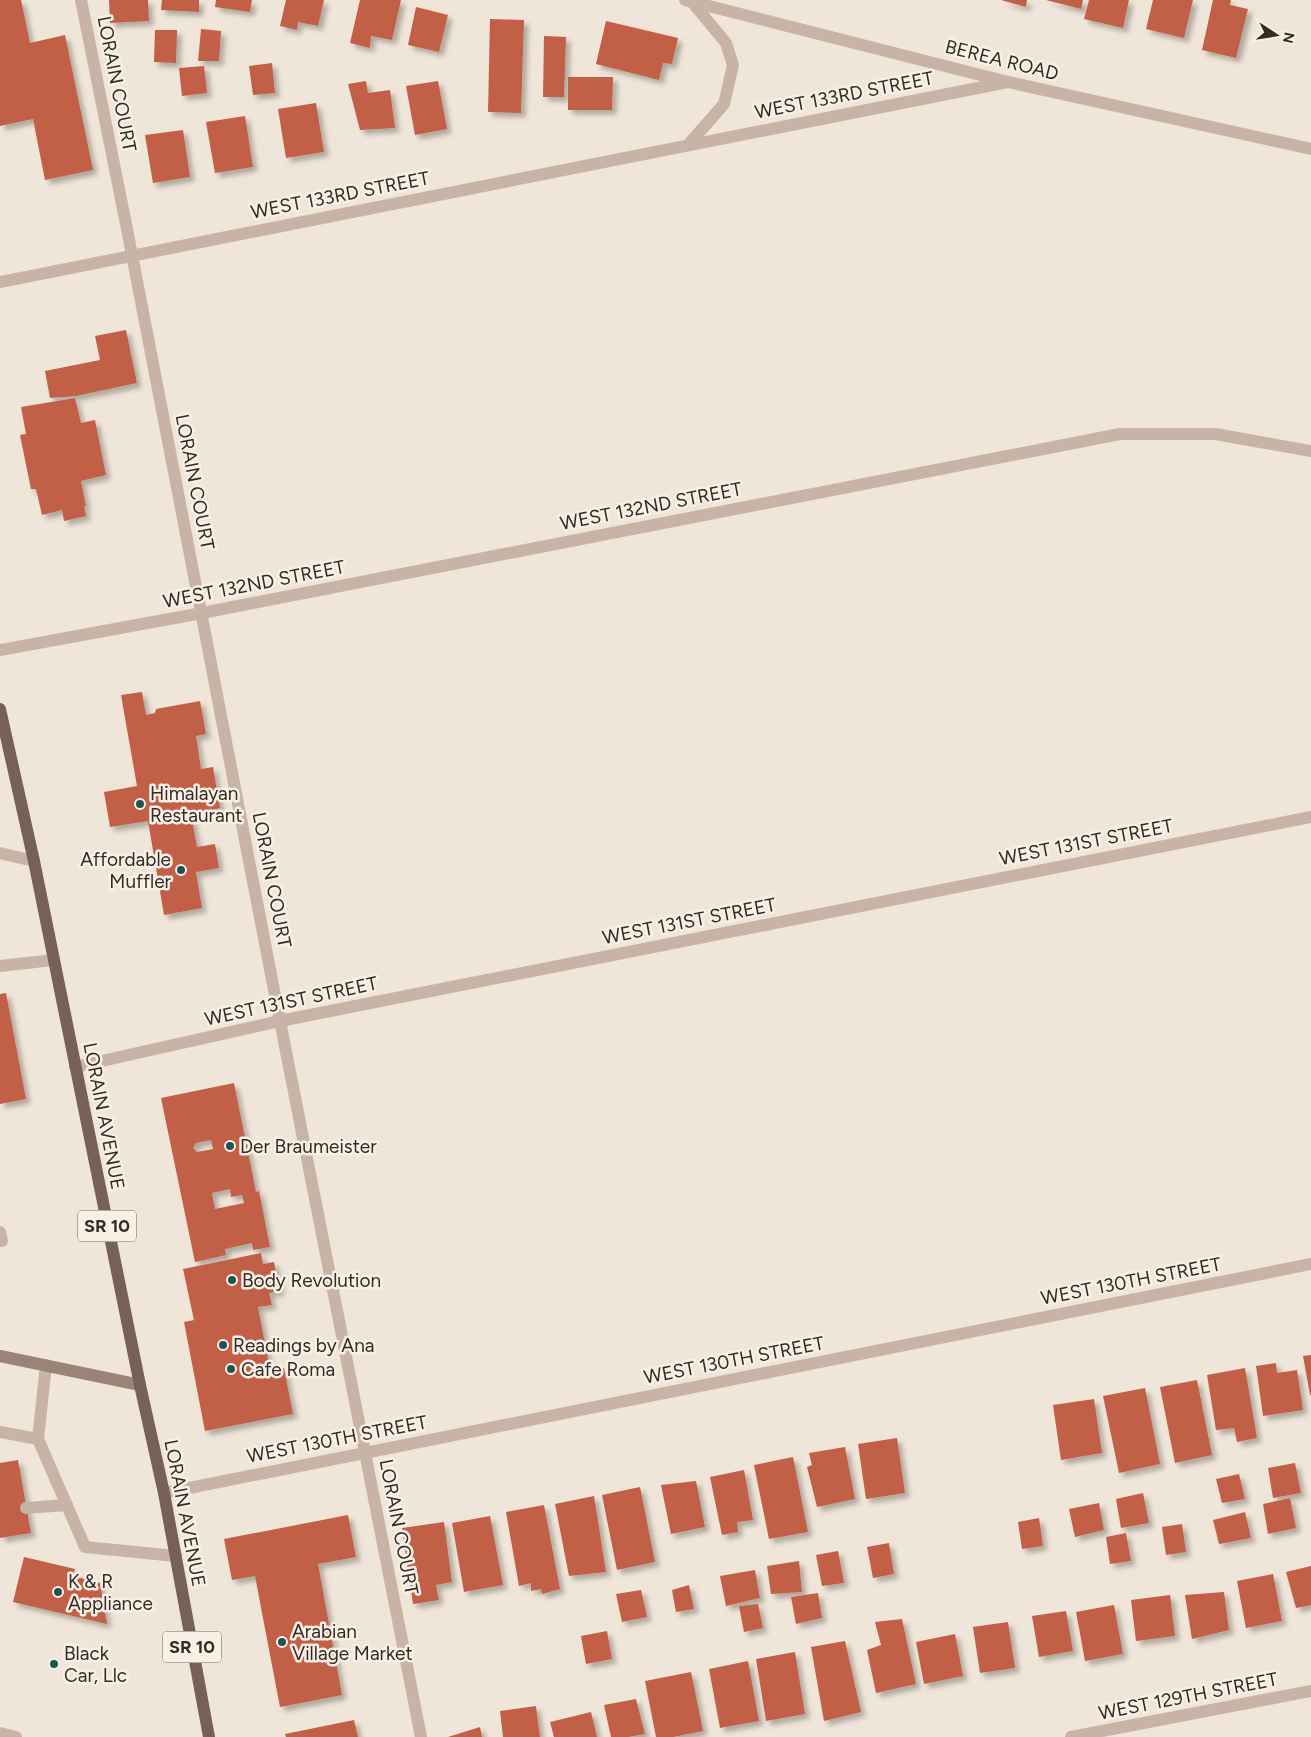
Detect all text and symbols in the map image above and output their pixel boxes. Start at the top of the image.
north arrow [1251,10,1301,60]
street label: LORAIN COURT [93,14,142,154]
text: N [1279,31,1298,45]
street label: BEREA ROAD [943,35,1061,85]
street label: WEST 133RD STREET [753,66,936,124]
street label: WEST 133RD STREET [249,166,432,224]
street label: LORAIN COURT [171,412,220,552]
street label: WEST 132ND STREET [558,477,744,535]
street label: WEST 132ND STREET [161,555,347,613]
place label: Himalayan Restaurant [150,782,242,827]
marker: Himalayan Restaurant [134,798,146,810]
street label: LORAIN COURT [248,810,297,950]
street label: WEST 131ST STREET [997,814,1175,870]
place label: Affordable Muffler [80,848,172,893]
marker: Affordable Muffler [175,864,187,876]
street label: WEST 131ST STREET [600,893,778,949]
street label: WEST 131ST STREET [202,971,380,1031]
street label: LORAIN AVENUE [78,1040,130,1192]
place label: Der Braumeister [240,1135,377,1158]
marker: Der Braumeister [224,1140,236,1152]
road number: SR 10 [78,1210,136,1242]
street label: WEST 130TH STREET [1039,1252,1224,1310]
place label: Body Revolution [242,1269,381,1292]
marker: Body Revolution [226,1274,238,1286]
street label: WEST 130TH STREET [642,1331,827,1389]
place label: Readings by Ana [233,1334,375,1357]
marker: Readings by Ana [217,1339,229,1351]
place label: Cafe Roma [241,1358,335,1381]
marker: Cafe Roma [225,1363,237,1375]
street label: WEST 130TH STREET [245,1410,430,1468]
street label: LORAIN AVENUE [159,1437,211,1589]
street label: LORAIN COURT [375,1457,424,1597]
place label: K & R Appliance [68,1570,153,1615]
marker: K & R Appliance [52,1586,64,1598]
place label: Arabian Village Market [292,1620,413,1665]
road number: SR 10 [163,1631,221,1662]
marker: Arabian Village Market [276,1636,288,1648]
place label: Black Car, Llc [64,1642,127,1687]
marker: Black Car, Llc [48,1658,60,1670]
street label: WEST 129TH STREET [1096,1667,1280,1725]

